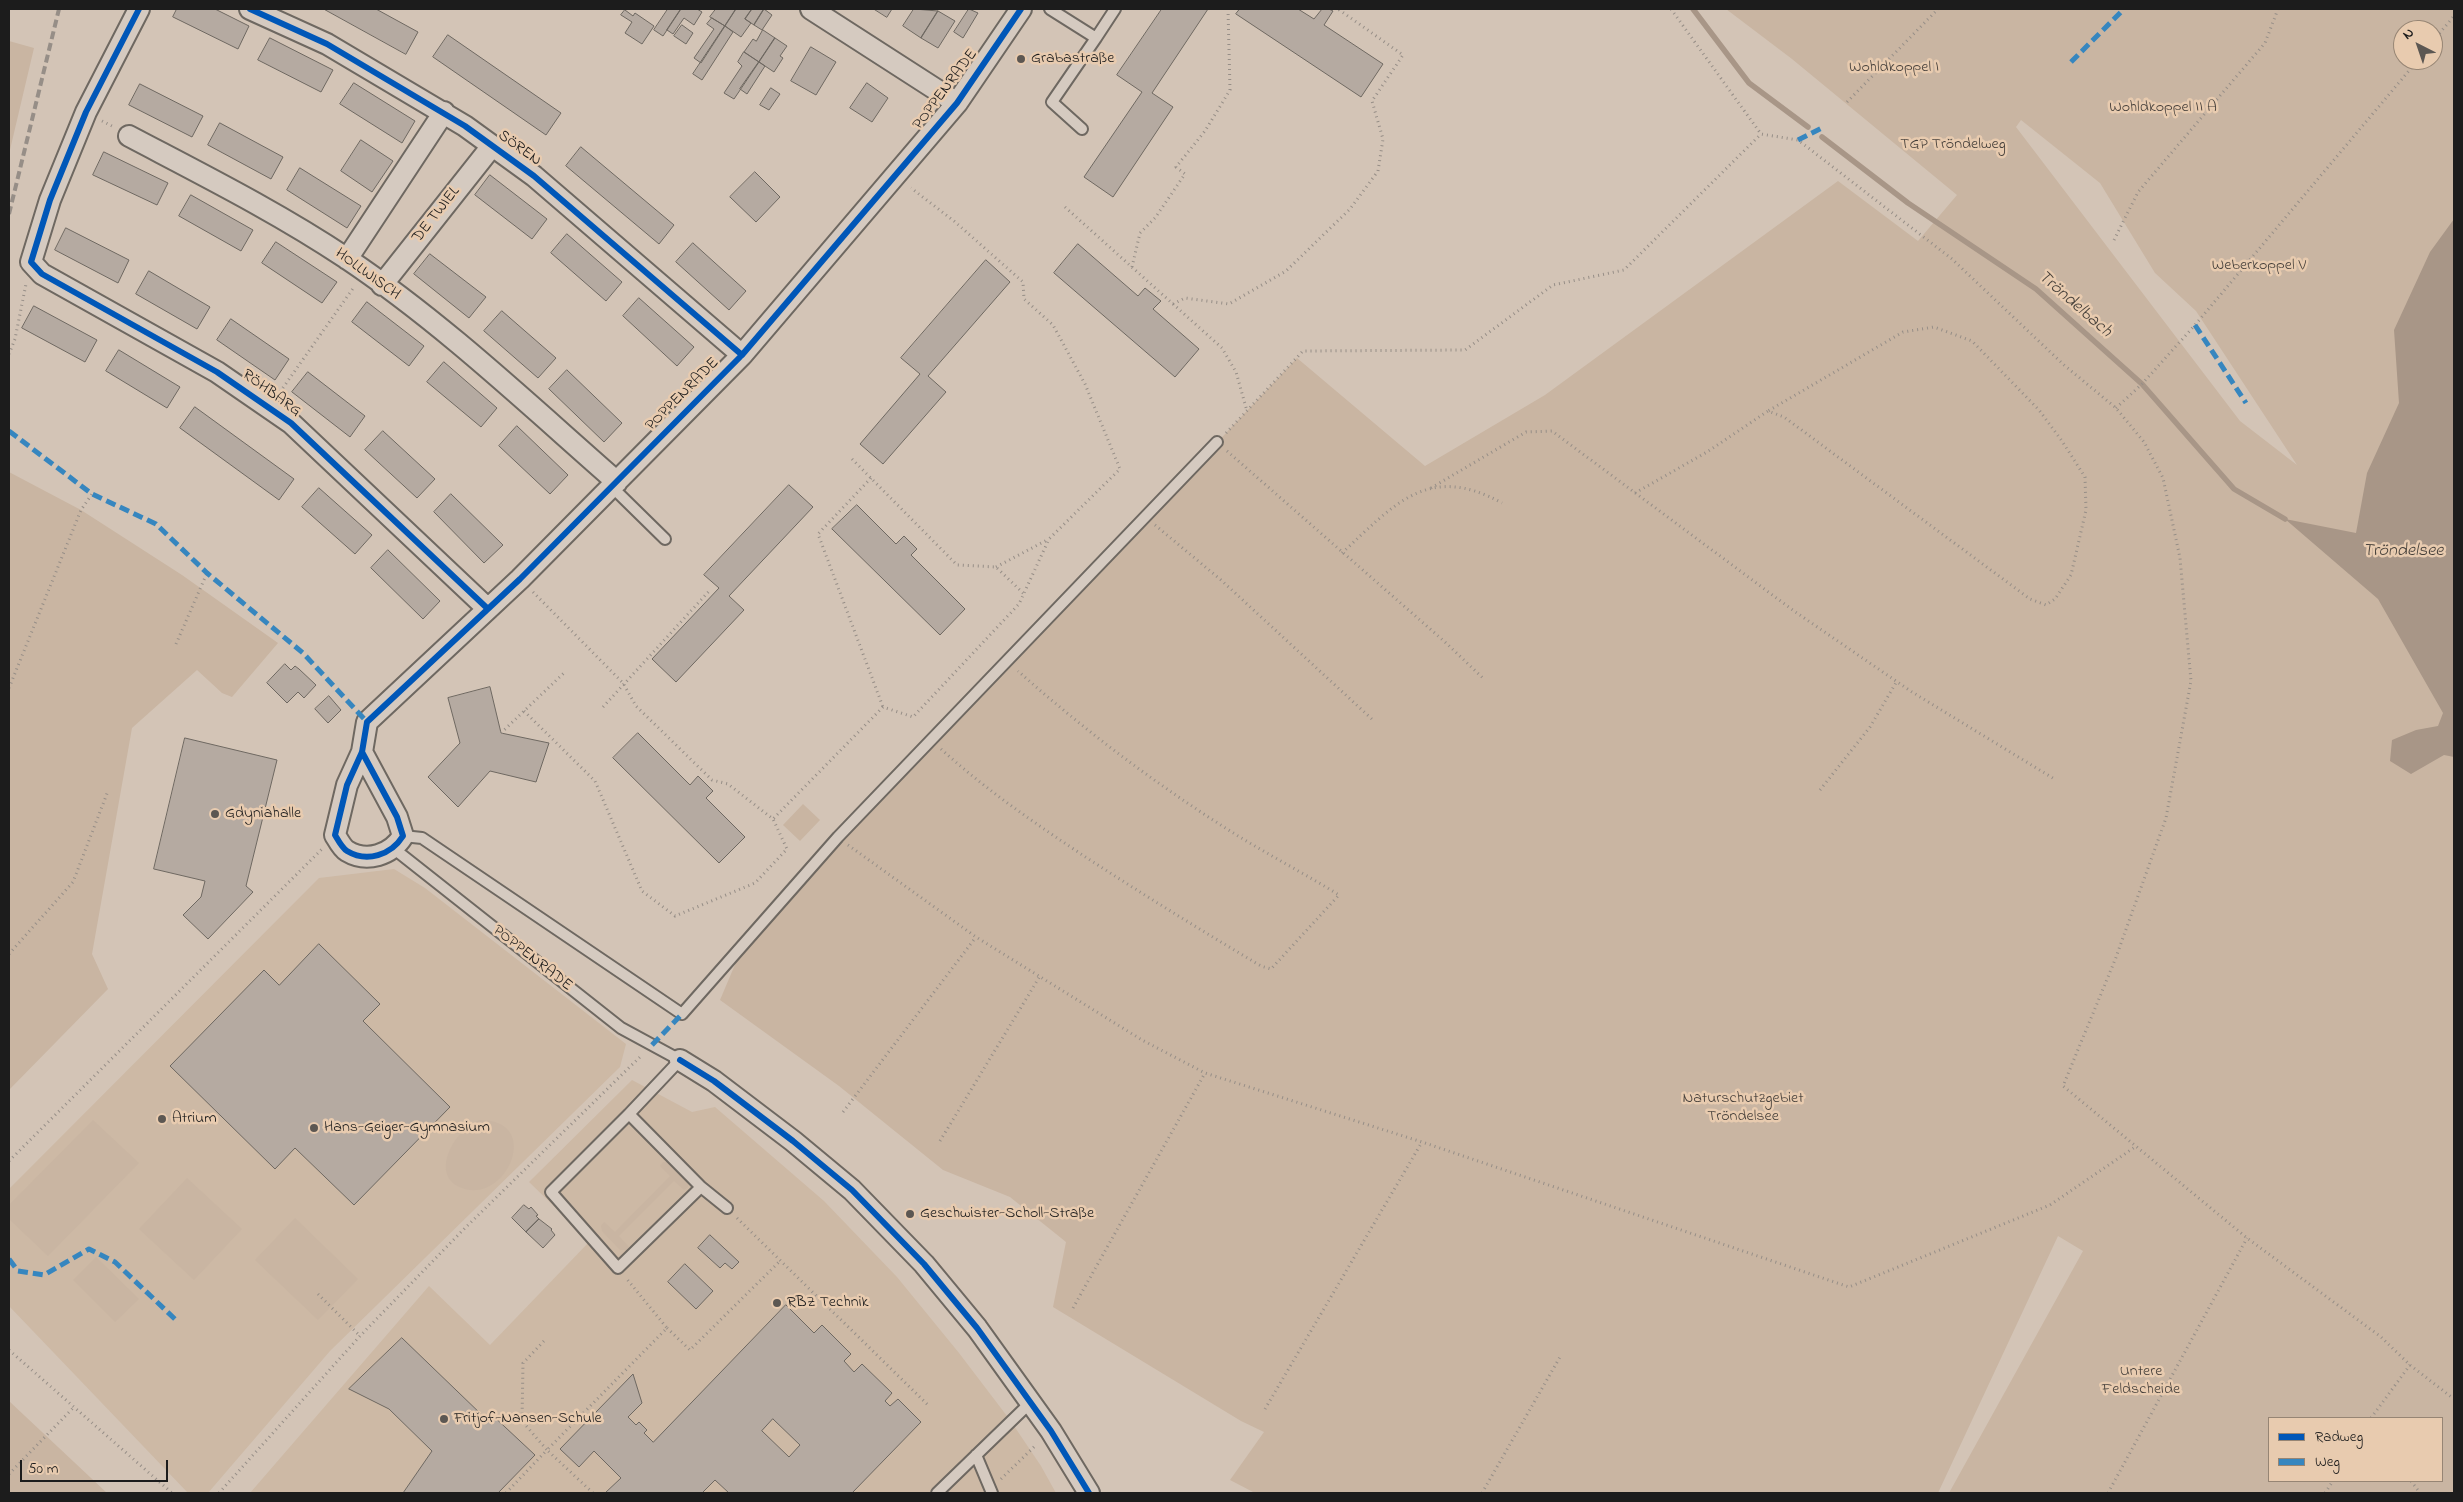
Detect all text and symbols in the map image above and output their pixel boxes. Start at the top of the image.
north arrow [2393,20,2443,70]
text: N [2398,23,2419,45]
street label: POPPENRADE [909,46,983,134]
place label: Grabastraße [1031,49,1114,69]
marker: Grabastraße [1015,53,1027,65]
park label: Wohldkoppel I [1849,58,1939,78]
park label: Wohldkoppel II A [2109,98,2217,118]
street label: SÖREN [493,127,545,171]
park label: TGP Tröndelweg [1900,135,2006,155]
street label: DE TWIEL [409,183,465,247]
street label: HOLLWISCH [331,245,403,305]
park label: Weberkoppel V [2212,256,2306,276]
water label: Tröndelbach [2033,267,2115,343]
street label: POPPENRADE [642,354,724,436]
street label: RÖHBARG [238,366,304,422]
water label: Tröndelsee [2363,541,2443,563]
place label: Gdyniahalle [225,804,301,824]
marker: Gdyniahalle [209,808,221,820]
street label: POPPENRADE [488,922,576,996]
park label: Naturschutzgebiet Tröndelsee [1682,1089,1804,1127]
place label: Atrium [172,1109,217,1129]
marker: Atrium [156,1113,168,1125]
place label: Hans-Geiger-Gymnasium [324,1118,490,1138]
marker: Hans-Geiger-Gymnasium [308,1122,320,1134]
place label: Geschwister-Scholl-Straße [920,1204,1094,1224]
marker: Geschwister-Scholl-Straße [904,1208,916,1220]
place label: RBZ Technik [787,1293,869,1313]
marker: RBZ Technik [771,1297,783,1309]
park label: Untere Feldscheide [2102,1362,2180,1400]
place label: Fritjof-Nansen-Schule [454,1409,602,1429]
marker: Fritjof-Nansen-Schule [438,1413,450,1425]
legend [2268,1417,2443,1482]
text: Radweg [2315,1426,2363,1448]
scale bar [22,1450,170,1482]
text: Weg [2315,1451,2340,1473]
text: 50 m [28,1458,58,1480]

